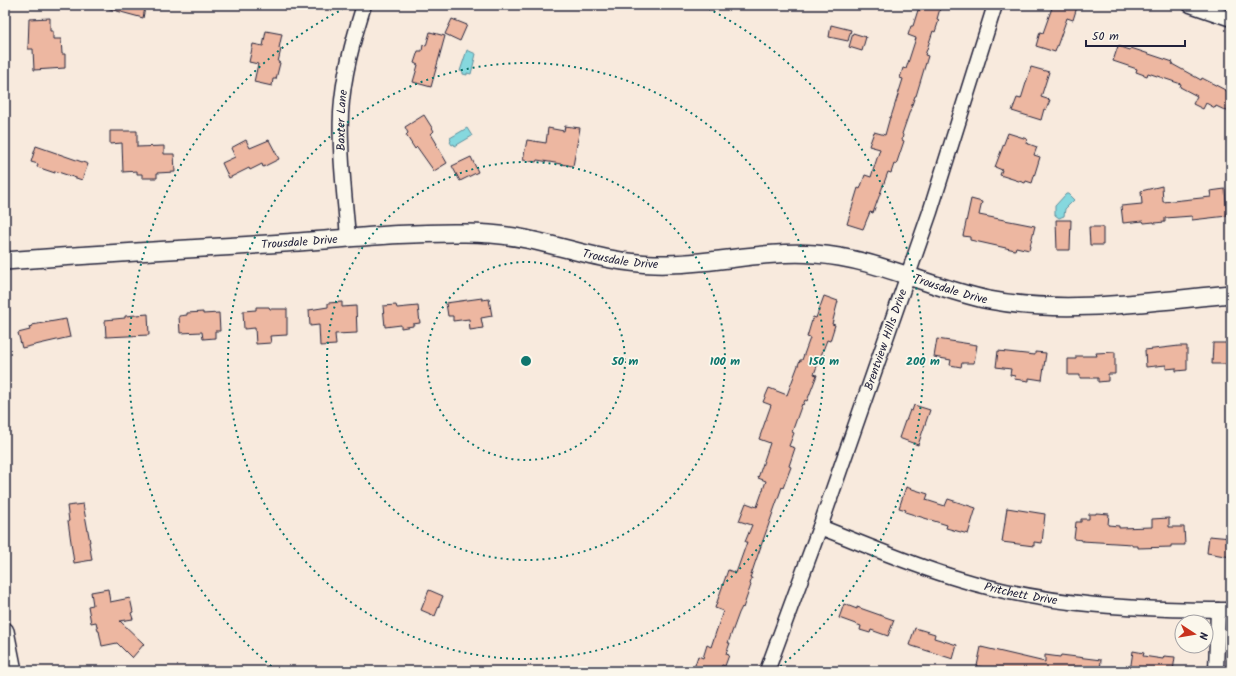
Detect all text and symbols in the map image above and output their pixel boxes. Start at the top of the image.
scale bar [1086,22,1185,48]
text: 50 m [1092,27,1119,46]
street label: Baxter Lane [332,88,353,151]
street label: Trousdale Drive [261,230,339,254]
street label: Trousdale Drive [580,244,659,274]
street label: Trousdale Drive [911,269,990,310]
street label: Brentview Hills Drive [859,286,913,393]
text: 50 m [611,352,639,371]
text: 100 m [710,352,740,371]
text: 150 m [809,352,839,371]
text: 200 m [906,352,940,371]
centre of rings [519,354,533,368]
street label: Pritchett Drive [982,577,1059,610]
north arrow [1174,614,1214,654]
text: N [1193,631,1212,641]

